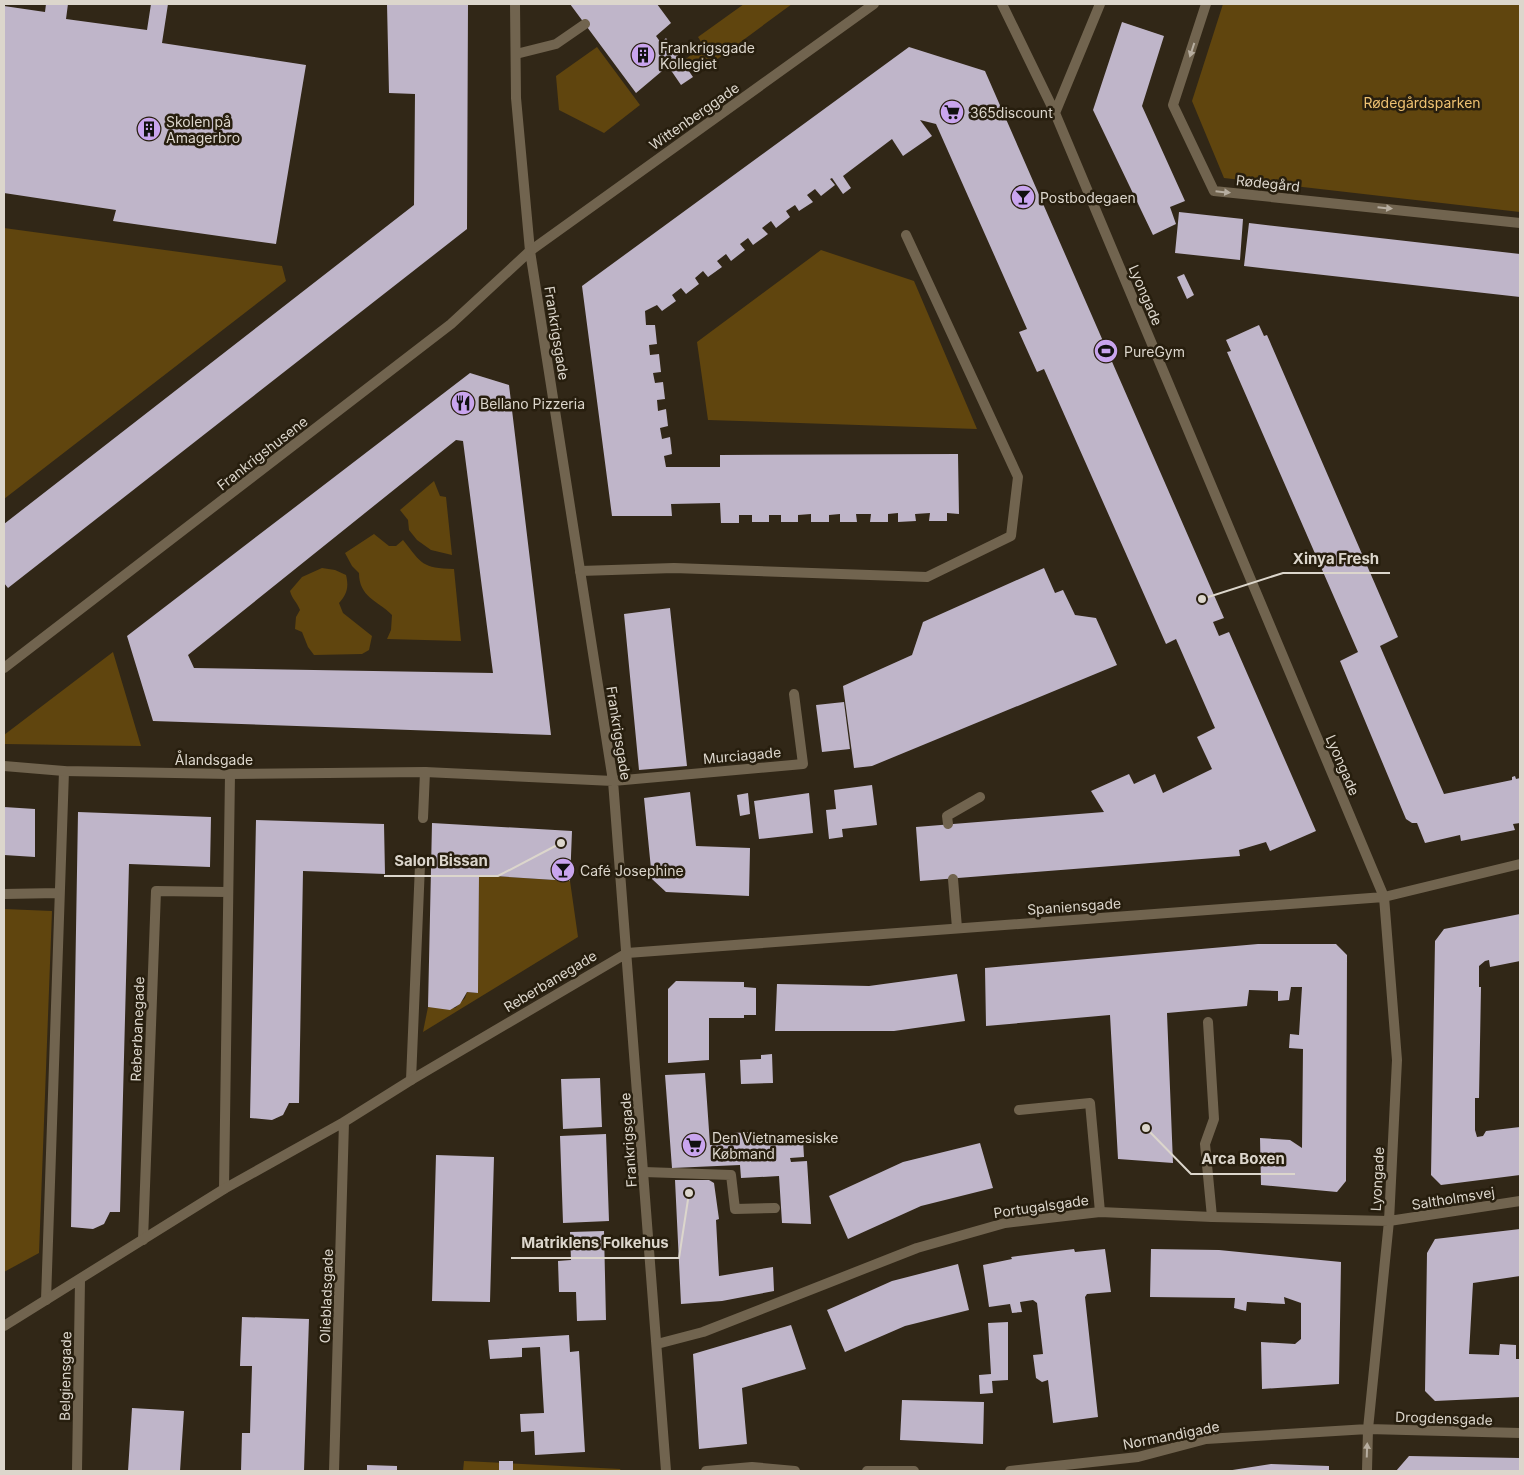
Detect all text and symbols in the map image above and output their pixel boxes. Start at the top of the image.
place label: Frankrigsgade Kollegiet [660,39,755,72]
building icon: Frankrigsgade Kollegiet [630,42,656,68]
one-way arrow [1187,43,1195,58]
street label: Wittenberggade [646,79,742,153]
park label: Rødegårdsparken [1363,94,1481,111]
supermarket icon: 365discount [939,99,965,125]
place label: 365discount [970,104,1053,121]
place label: Skolen på Amagerbro [166,113,240,146]
building icon: Skolen på Amagerbro [136,116,162,142]
street label: Rødegård [1235,171,1301,195]
bar icon: Postbodegaen [1010,184,1036,210]
one-way arrow [1216,188,1232,196]
place label: Postbodegaen [1040,189,1136,206]
one-way arrow [1377,205,1393,213]
street label: Lyongade [1126,262,1166,328]
street label: Frankrigsgade [541,285,573,381]
sports icon: PureGym [1093,338,1119,364]
place label: PureGym [1124,343,1185,360]
restaurant icon: Bellano Pizzeria [450,390,476,416]
place label: Bellano Pizzeria [480,395,585,412]
street label: Frankrigshusene [213,412,311,494]
callout: Xinya Fresh [1283,543,1390,573]
text: Xinya Fresh [1293,549,1379,568]
street label: Frankrigsgade [603,685,635,781]
street label: Lyongade [1323,732,1363,798]
street label: Murciagade [702,743,782,767]
street label: Ålandsgade [175,750,253,768]
callout: Salon Bissan [384,846,498,876]
text: Salon Bissan [394,851,488,870]
bar icon: Café Josephine [550,857,576,883]
place label: Café Josephine [580,862,684,879]
street label: Spaniensgade [1026,894,1122,918]
street label: Reberbanegade [500,947,600,1015]
street label: Reberbanegade [127,976,147,1082]
street label: Frankrigsgade [616,1092,640,1188]
place label: Den Vietnamesiske Købmand [712,1129,839,1162]
supermarket icon: Den Vietnamesiske Købmand [681,1132,707,1158]
callout: Arca Boxen [1191,1144,1295,1174]
street label: Lyongade [1367,1146,1387,1212]
text: Arca Boxen [1201,1149,1285,1168]
street label: Saltholmsvej [1410,1183,1496,1213]
street label: Portugalsgade [992,1191,1090,1221]
callout: Matriklens Folkehus [511,1228,679,1258]
text: Matriklens Folkehus [521,1233,669,1252]
street label: Oliebladsgade [316,1248,336,1344]
street label: Belgiensgade [56,1331,74,1421]
street label: Drogdensgade [1395,1408,1493,1428]
street label: Normandigade [1121,1417,1221,1453]
one-way arrow [1363,1442,1371,1458]

